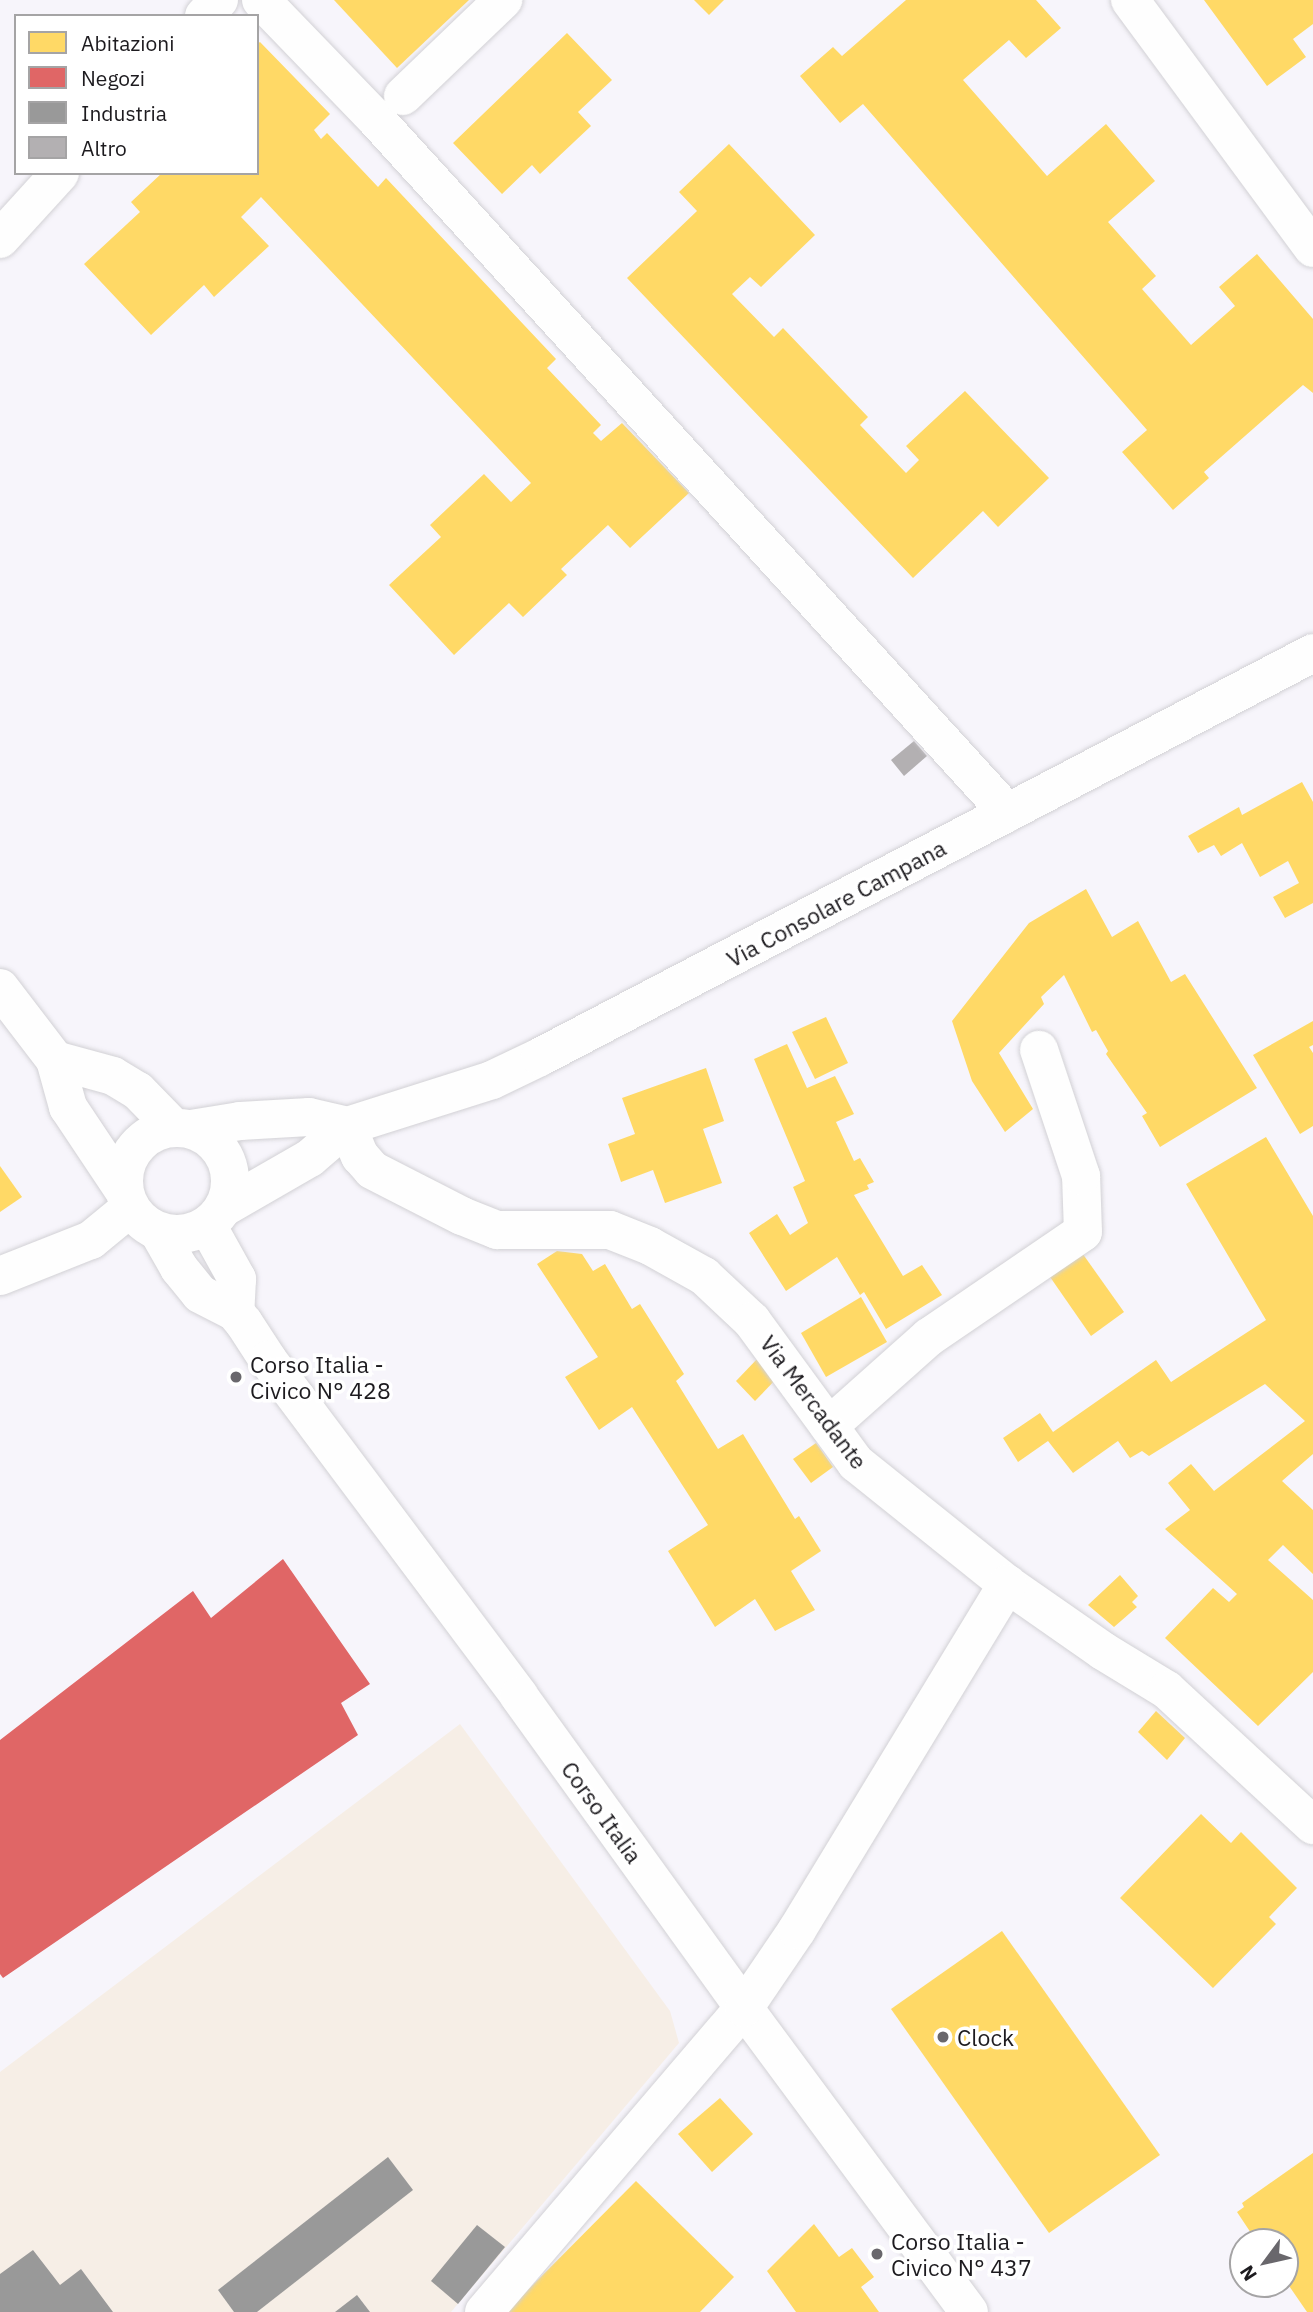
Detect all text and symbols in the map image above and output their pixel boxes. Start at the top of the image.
legend [14,14,259,175]
text: Abitazioni [81,29,174,57]
text: Negozi [81,64,145,92]
text: Industria [81,99,167,127]
text: Altro [81,134,127,162]
street label: Via Consolare Campana [722,833,950,973]
street label: Via Mercadante [755,1330,873,1474]
place label: Corso Italia - Civico N° 428 [250,1350,391,1404]
marker: Corso Italia - Civico N° 428 [228,1369,244,1385]
street label: Corso Italia [556,1756,648,1868]
place label: Clock [957,2023,1014,2051]
marker: Clock [935,2029,951,2045]
place label: Corso Italia - Civico N° 437 [891,2227,1032,2281]
north arrow [1229,2228,1299,2298]
marker: Corso Italia - Civico N° 437 [869,2246,885,2262]
text: N [1234,2261,1262,2286]

